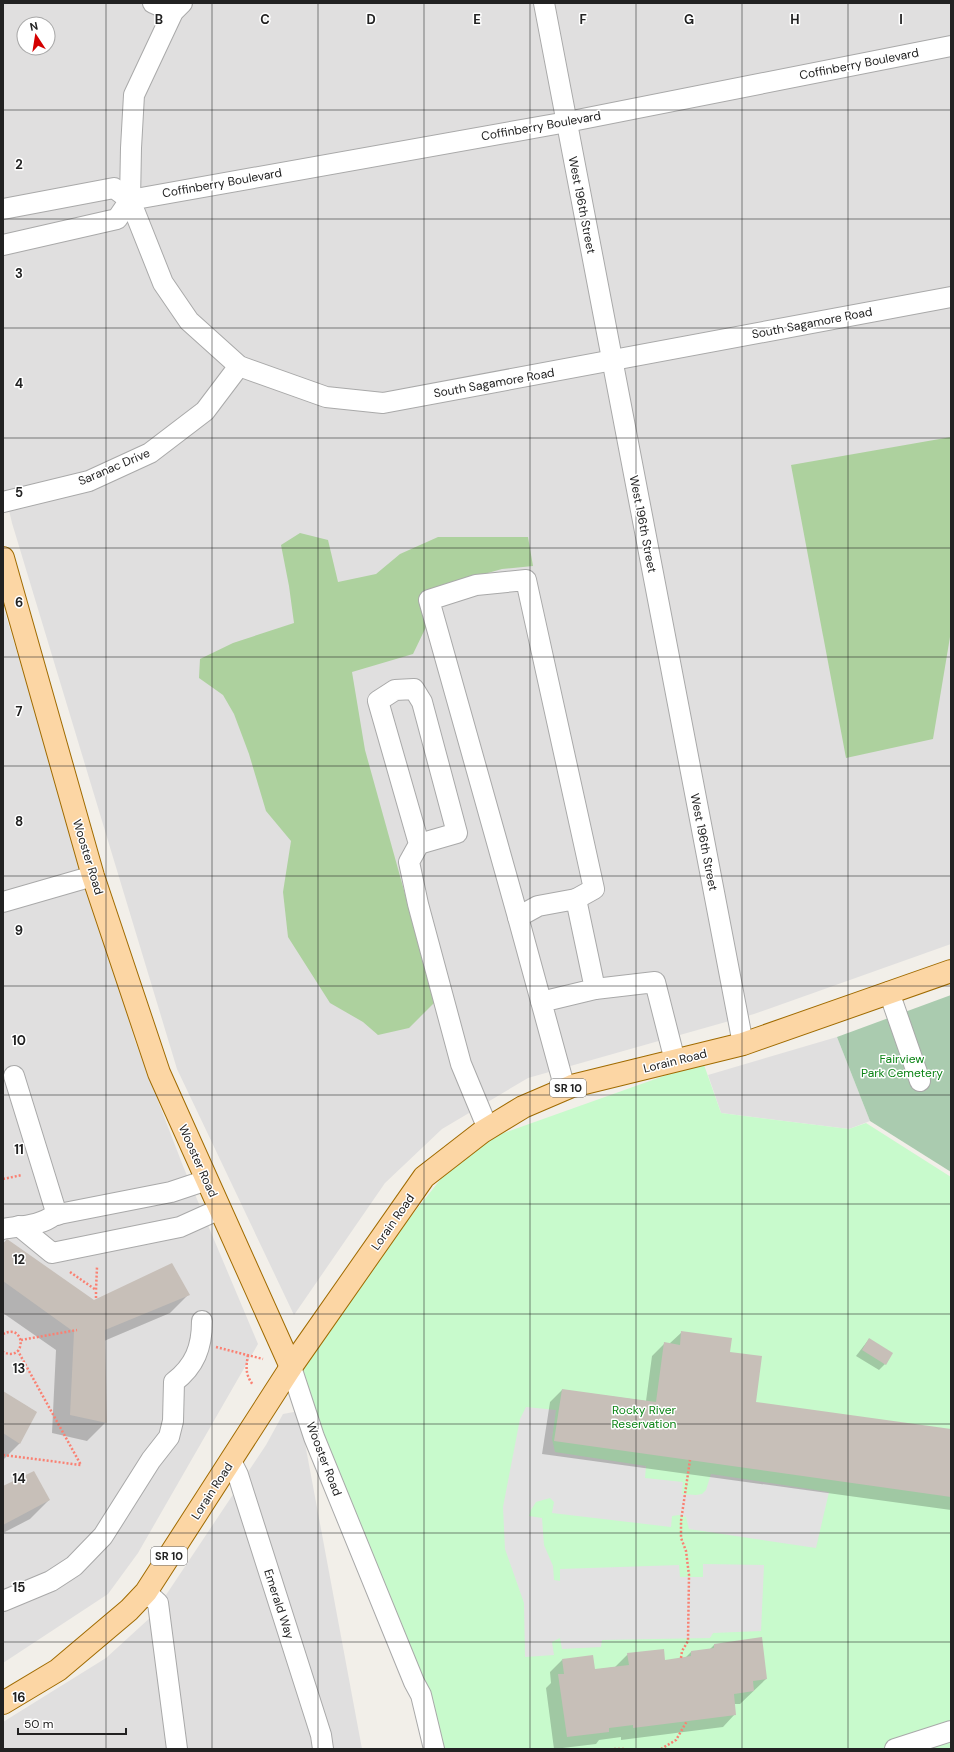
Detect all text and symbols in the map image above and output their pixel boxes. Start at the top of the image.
text: B [155,11,163,28]
text: C [260,11,270,28]
text: D [366,11,376,28]
text: E [473,11,481,28]
text: F [579,11,587,28]
text: G [684,11,694,28]
text: H [790,11,800,28]
text: I [899,11,903,28]
north arrow [16,16,56,56]
text: N [29,19,39,34]
street label: Coffinberry Boulevard [798,45,920,83]
street label: Coffinberry Boulevard [480,108,602,144]
street label: West 196th Street [565,155,599,255]
text: 2 [15,156,23,173]
street label: Coffinberry Boulevard [161,165,283,201]
text: 3 [15,265,23,282]
street label: South Sagamore Road [750,303,874,343]
street label: South Sagamore Road [432,364,556,402]
text: 4 [15,375,23,392]
street label: Saranac Drive [76,445,152,489]
street label: West 196th Street [626,474,660,574]
text: 5 [15,484,23,501]
text: 6 [15,594,23,611]
text: 7 [16,703,23,720]
street label: West 196th Street [687,792,721,892]
text: 8 [15,813,23,830]
street label: Wooster Road [69,817,107,897]
text: 9 [15,922,23,939]
text: 10 [12,1032,26,1049]
street label: Lorain Road [641,1045,709,1077]
park label: Fairview Park Cemetery [861,1051,943,1081]
road number: SR 10 [550,1079,586,1097]
street label: Wooster Road [175,1122,221,1200]
text: 11 [14,1141,24,1158]
street label: Lorain Road [368,1191,418,1253]
text: 12 [13,1251,25,1268]
text: 13 [13,1360,25,1377]
park label: Rocky River Reservation [612,1402,677,1432]
street label: Wooster Road [303,1420,345,1498]
street label: Lorain Road [188,1459,236,1523]
text: 14 [12,1470,26,1487]
road number: SR 10 [151,1547,187,1565]
street label: Emerald Way [260,1567,298,1641]
text: 15 [13,1579,25,1596]
text: 16 [13,1689,25,1706]
scale bar [18,1710,126,1736]
text: 50 m [24,1716,53,1732]

